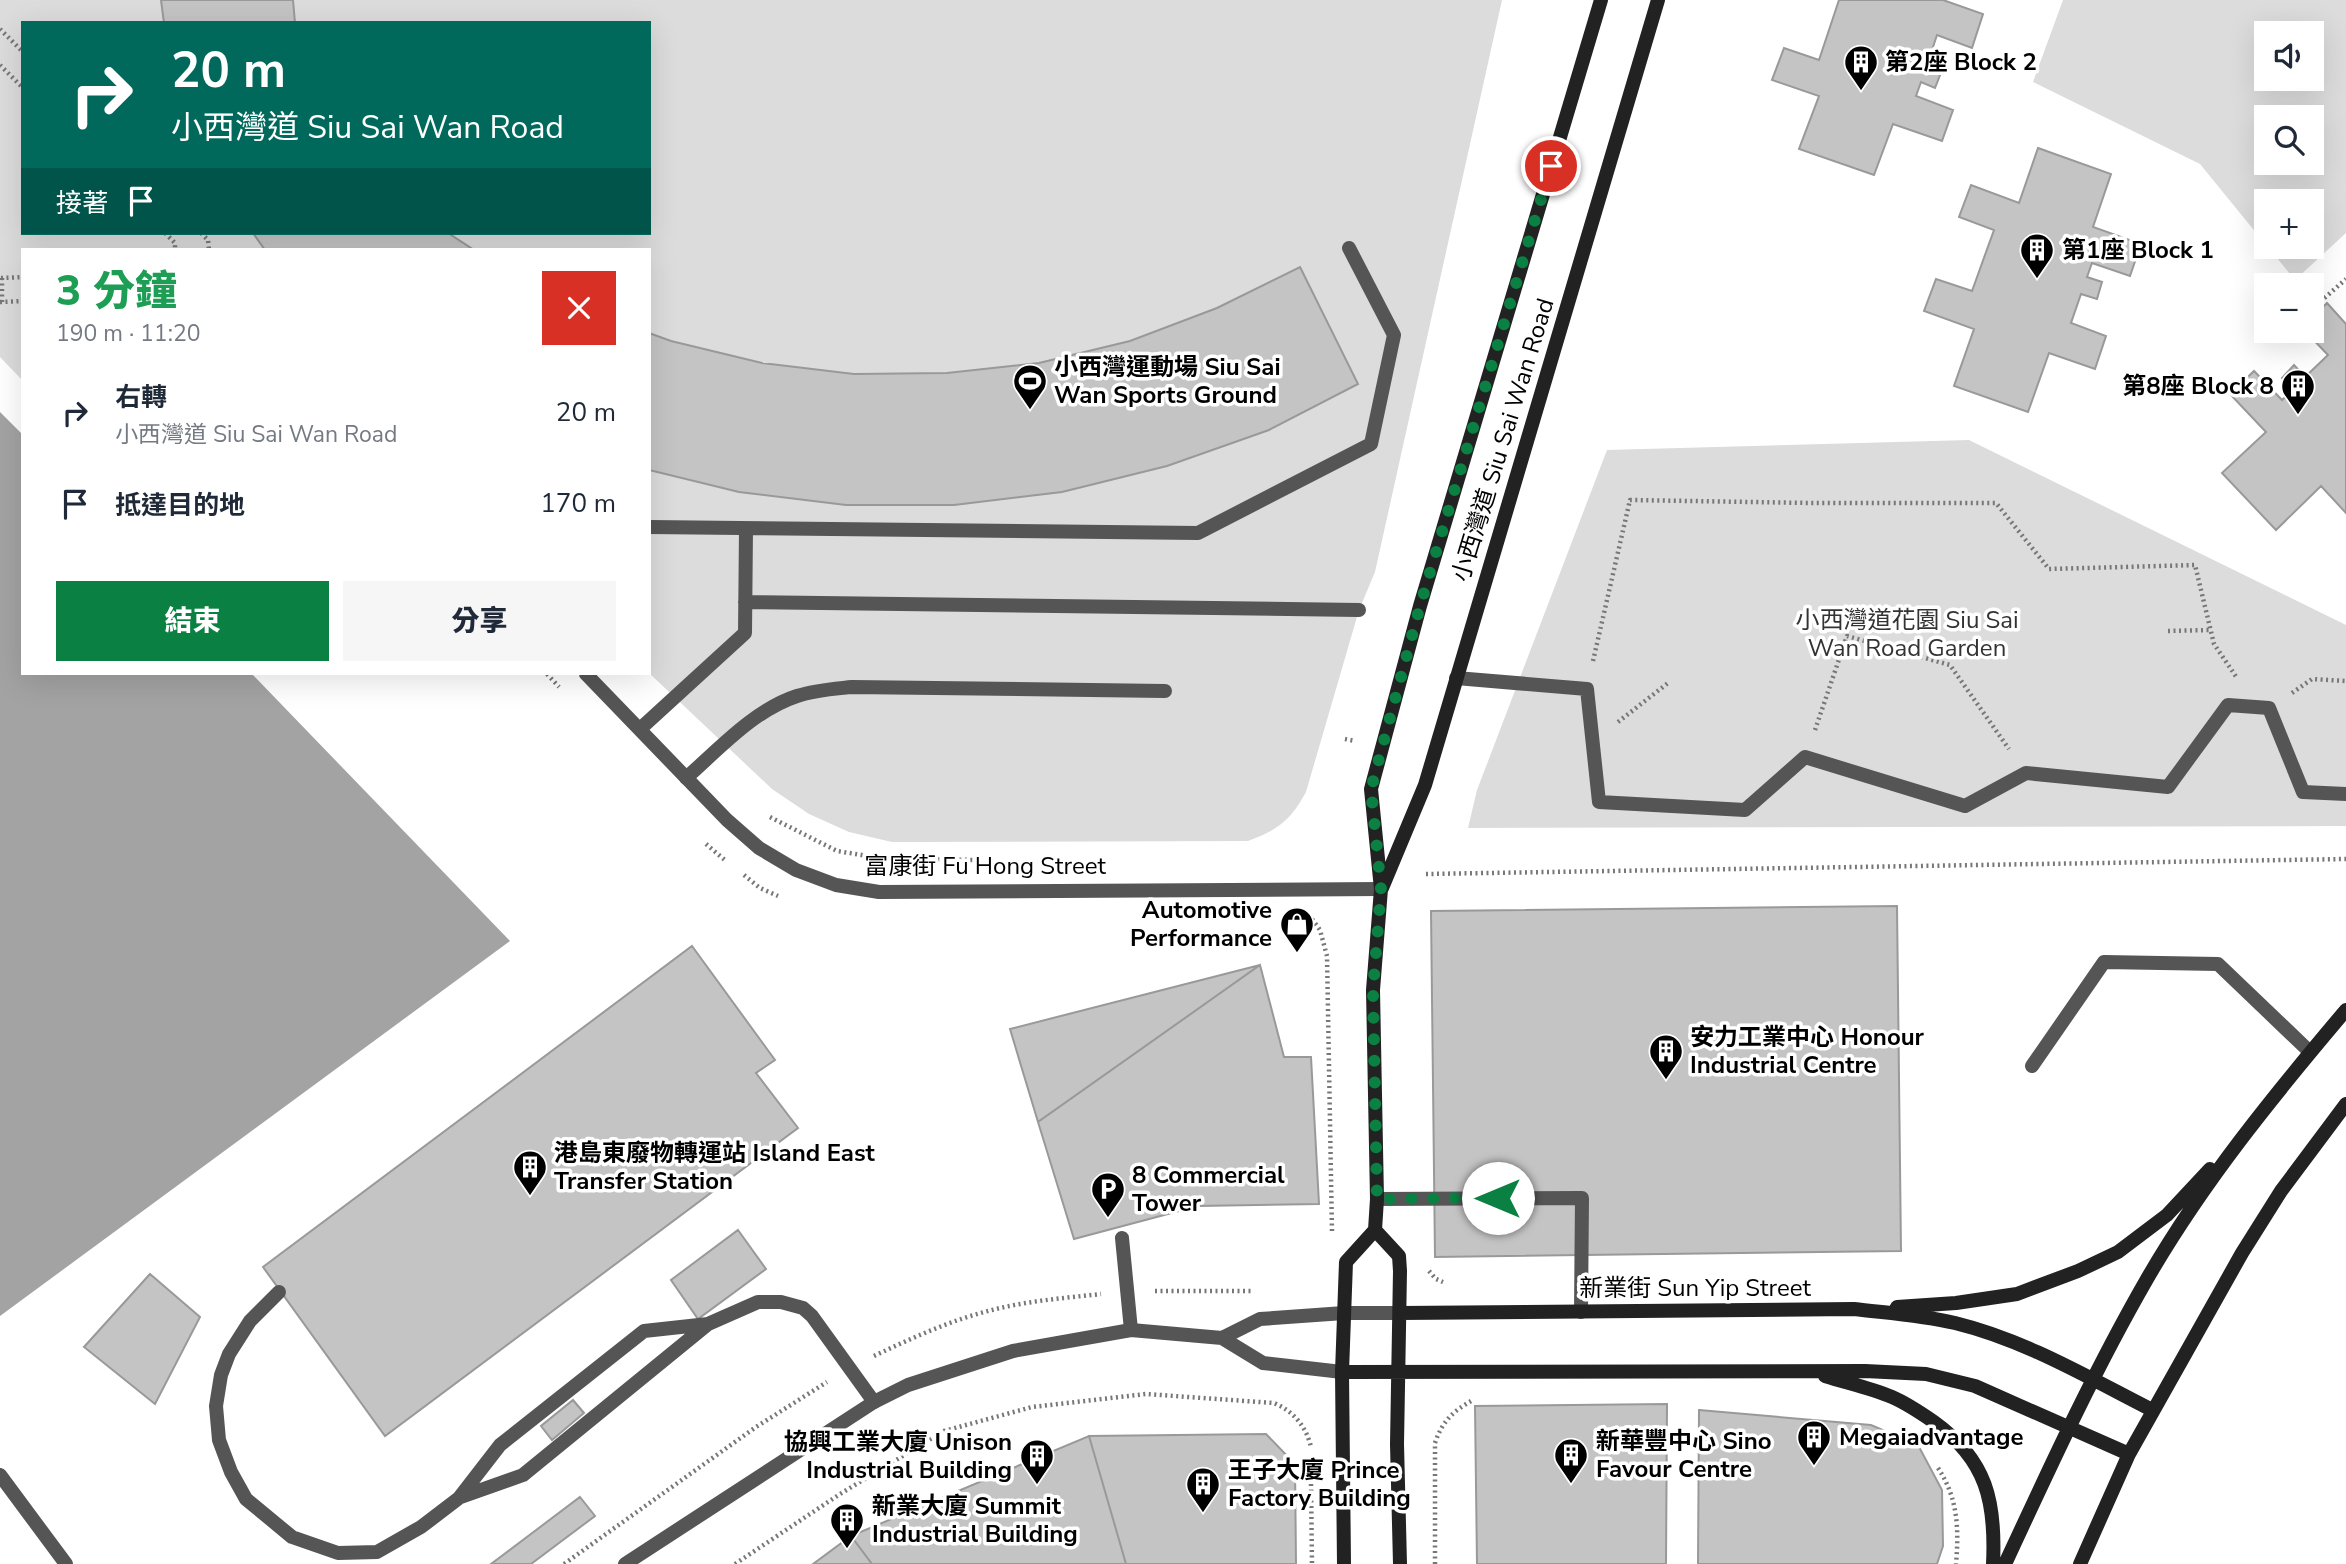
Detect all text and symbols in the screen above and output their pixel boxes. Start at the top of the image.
map controls [2254,21,2324,343]
button: sound [2254,21,2324,91]
text: 20 m [171,37,286,104]
building icon: 第2座 Block 2 [1842,43,1880,92]
place label: 第2座 Block 2 [1885,46,2037,78]
icon: right [56,49,147,140]
button: search [2254,105,2324,175]
text: 小西灣道 Siu Sai Wan Road [171,106,564,149]
pin [1521,136,1581,196]
icon: arrive [1532,147,1570,185]
icon: arrive [122,182,160,220]
text: 接著 [56,186,108,221]
button: + [2254,189,2324,259]
building icon: 第1座 Block 1 [2018,231,2056,280]
place label: 第1座 Block 1 [2062,234,2214,266]
text: 3 分鐘 [56,263,177,320]
button: close [542,271,616,345]
button: − [2254,273,2324,343]
street label: 小西灣道 Siu Sai Wan Road [1445,294,1561,586]
text: 190 m · 11:20 [56,318,201,349]
place label: 小西灣運動場 Siu Sai Wan Sports Ground [1054,351,1281,411]
sports icon: 小西灣運動場 Siu Sai Wan Sports Ground [1011,362,1049,411]
building icon: 第8座 Block 8 [2279,367,2317,416]
place label: 第8座 Block 8 [2122,370,2274,402]
text: 右轉 [115,380,167,415]
icon: right [56,394,94,432]
text: 20 m [556,395,616,430]
text: 小西灣道 Siu Sai Wan Road [115,419,397,450]
icon: arrive [56,485,94,523]
text: 170 m [540,486,616,521]
text: 抵達目的地 [115,488,245,523]
button: 結束 [56,581,329,661]
button: 分享 [343,581,616,661]
park label: 小西灣道花園 Siu Sai Wan Road Garden [1795,604,2019,664]
street label: 富康街 Fu Hong Street [864,850,1106,882]
place label: Automotive Performance [1130,894,1272,954]
shop icon: Automotive Performance [1278,905,1316,954]
place label: 安力工業中心 Honour Industrial Centre [1690,1021,1925,1081]
building icon: 安力工業中心 Honour Industrial Centre [1647,1032,1685,1081]
place label: 港島東廢物轉運站 Island East Transfer Station [554,1137,876,1197]
building icon: 港島東廢物轉運站 Island East Transfer Station [511,1148,549,1197]
place label: 8 Commercial Tower [1132,1159,1285,1219]
position arrow [1461,1161,1535,1235]
parking icon: 8 Commercial Tower [1089,1170,1127,1219]
street label: 新業街 Sun Yip Street [1579,1272,1811,1304]
building icon: Megaiadvantage [1795,1418,1833,1467]
place label: Megaiadvantage [1839,1421,2024,1453]
place label: 新華豐中心 Sino Favour Centre [1596,1425,1772,1485]
place label: 協興工業大廈 Unison Industrial Building [784,1426,1012,1486]
building icon: 新華豐中心 Sino Favour Centre [1552,1436,1590,1485]
building icon: 協興工業大廈 Unison Industrial Building [1018,1437,1056,1486]
place label: 王子大廈 Prince Factory Building [1228,1454,1411,1514]
building icon: 王子大廈 Prince Factory Building [1184,1465,1222,1514]
place label: 新業大廈 Summit Industrial Building [872,1490,1078,1550]
building icon: 新業大廈 Summit Industrial Building [828,1501,866,1550]

